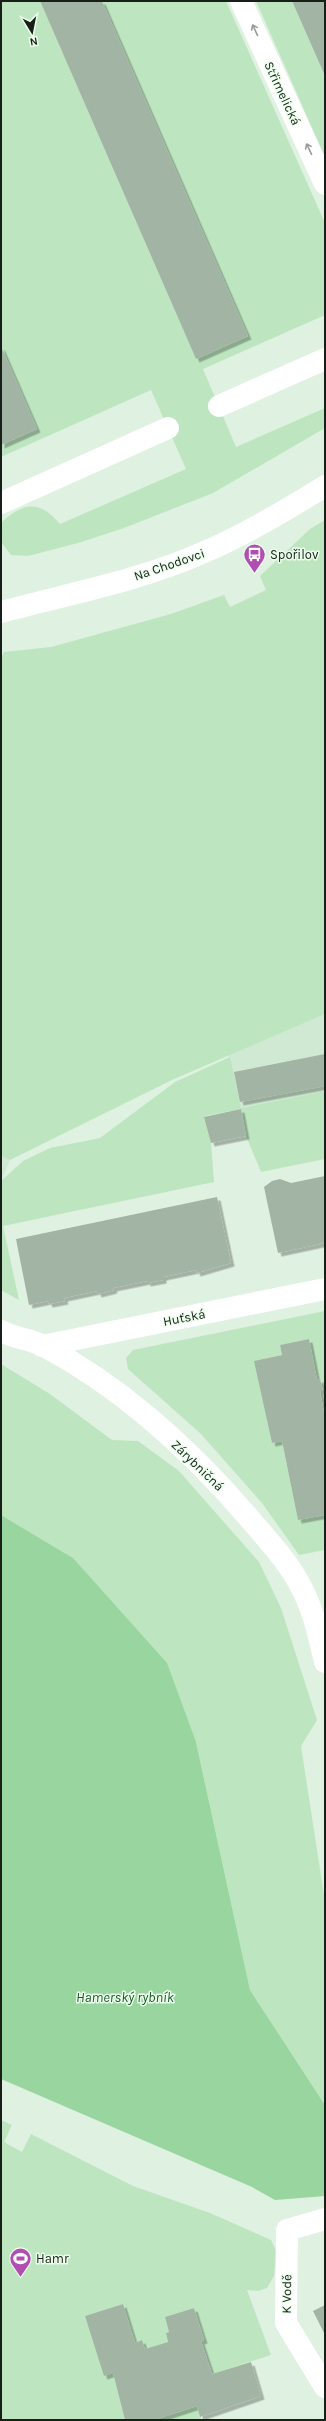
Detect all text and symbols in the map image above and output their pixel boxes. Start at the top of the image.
north arrow [12,12,52,52]
one-way arrow [251,25,258,37]
text: N [29,34,39,48]
street label: Střimelická [261,59,304,128]
one-way arrow [305,143,312,155]
bus stop icon: Spořilov [242,541,268,574]
street label: Na Chodovci [132,545,207,584]
place label: Spořilov [270,547,319,562]
street label: Huťská [162,1306,207,1329]
street label: Zárybničná [168,1437,227,1494]
water label: Hamerský rybník [76,1989,175,2006]
sports icon: Hamr [7,2245,33,2278]
place label: Hamr [36,2251,69,2266]
street label: K Vodě [279,2274,294,2314]

